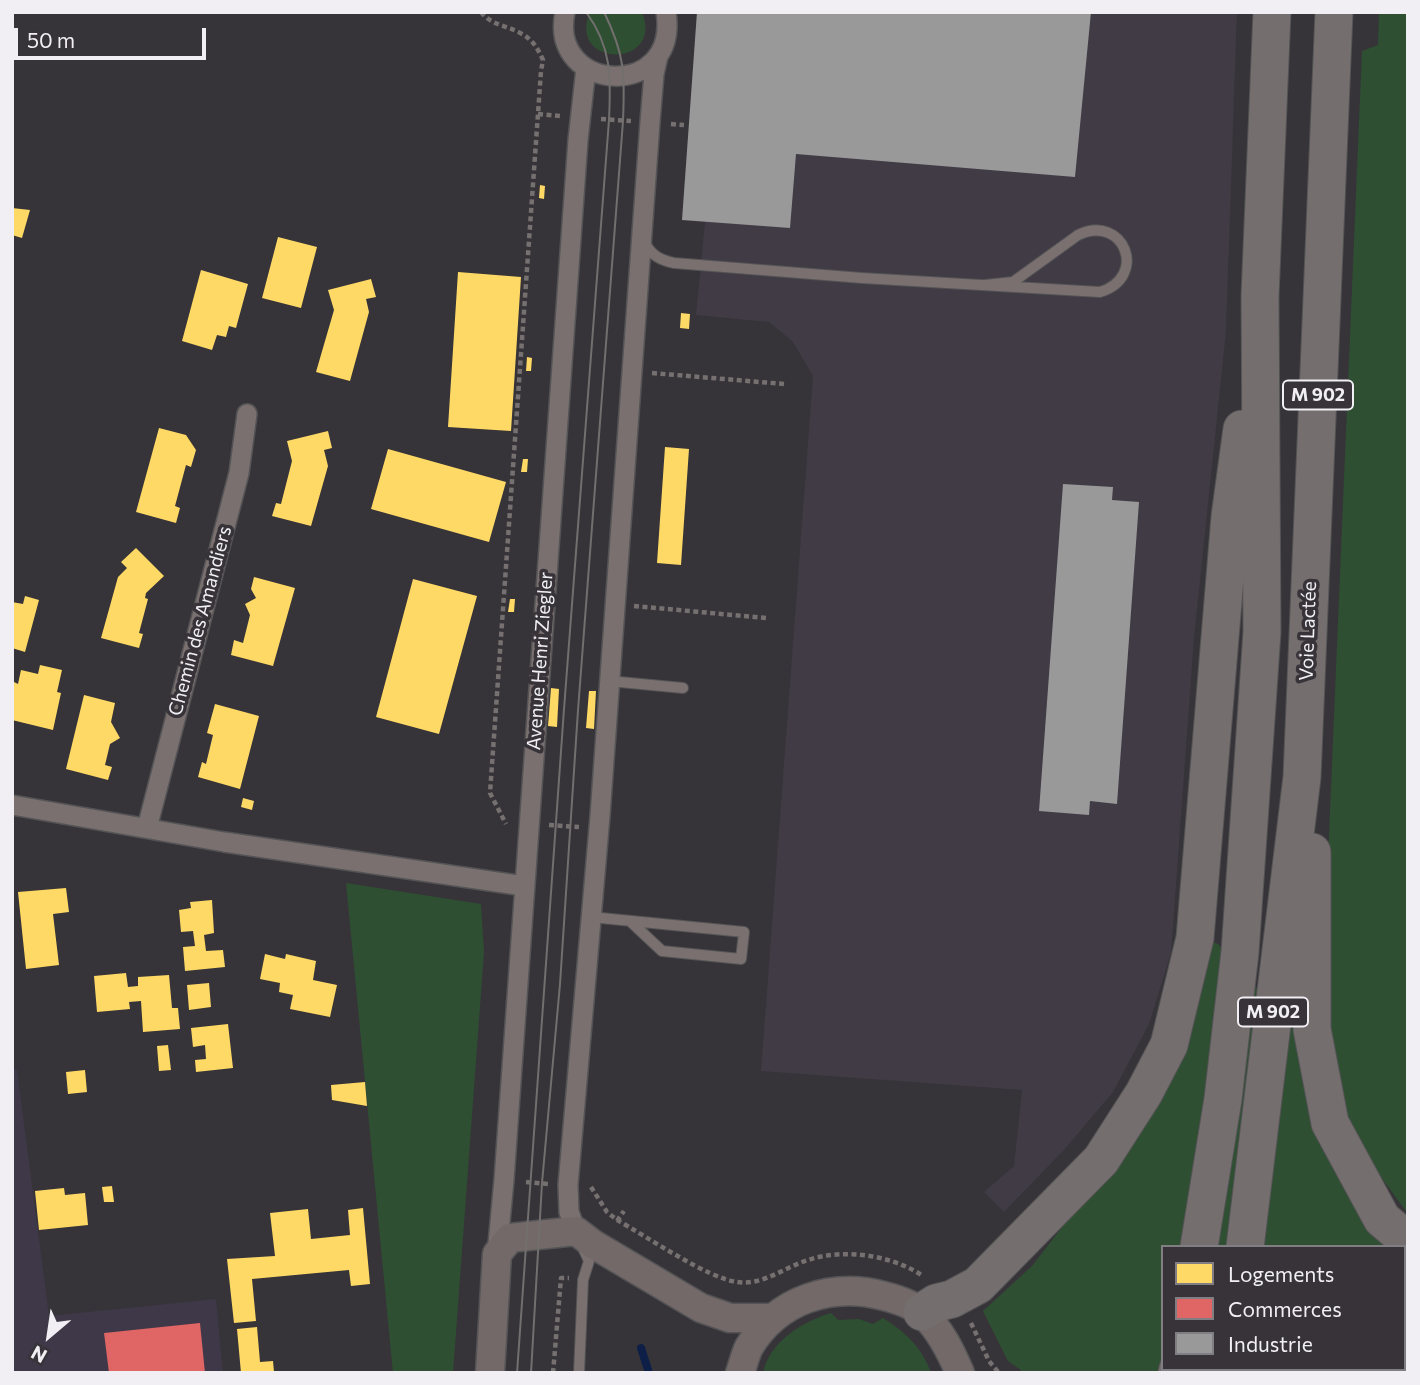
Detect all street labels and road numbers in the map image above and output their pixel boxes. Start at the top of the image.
road number: M 902 [1283,380,1353,410]
street label: Chemin des Amandiers [164,524,236,718]
street label: Avenue Henri Ziegler [522,571,558,751]
street label: Voie Lactée [1295,581,1321,681]
road number: M 902 [1238,998,1308,1027]

